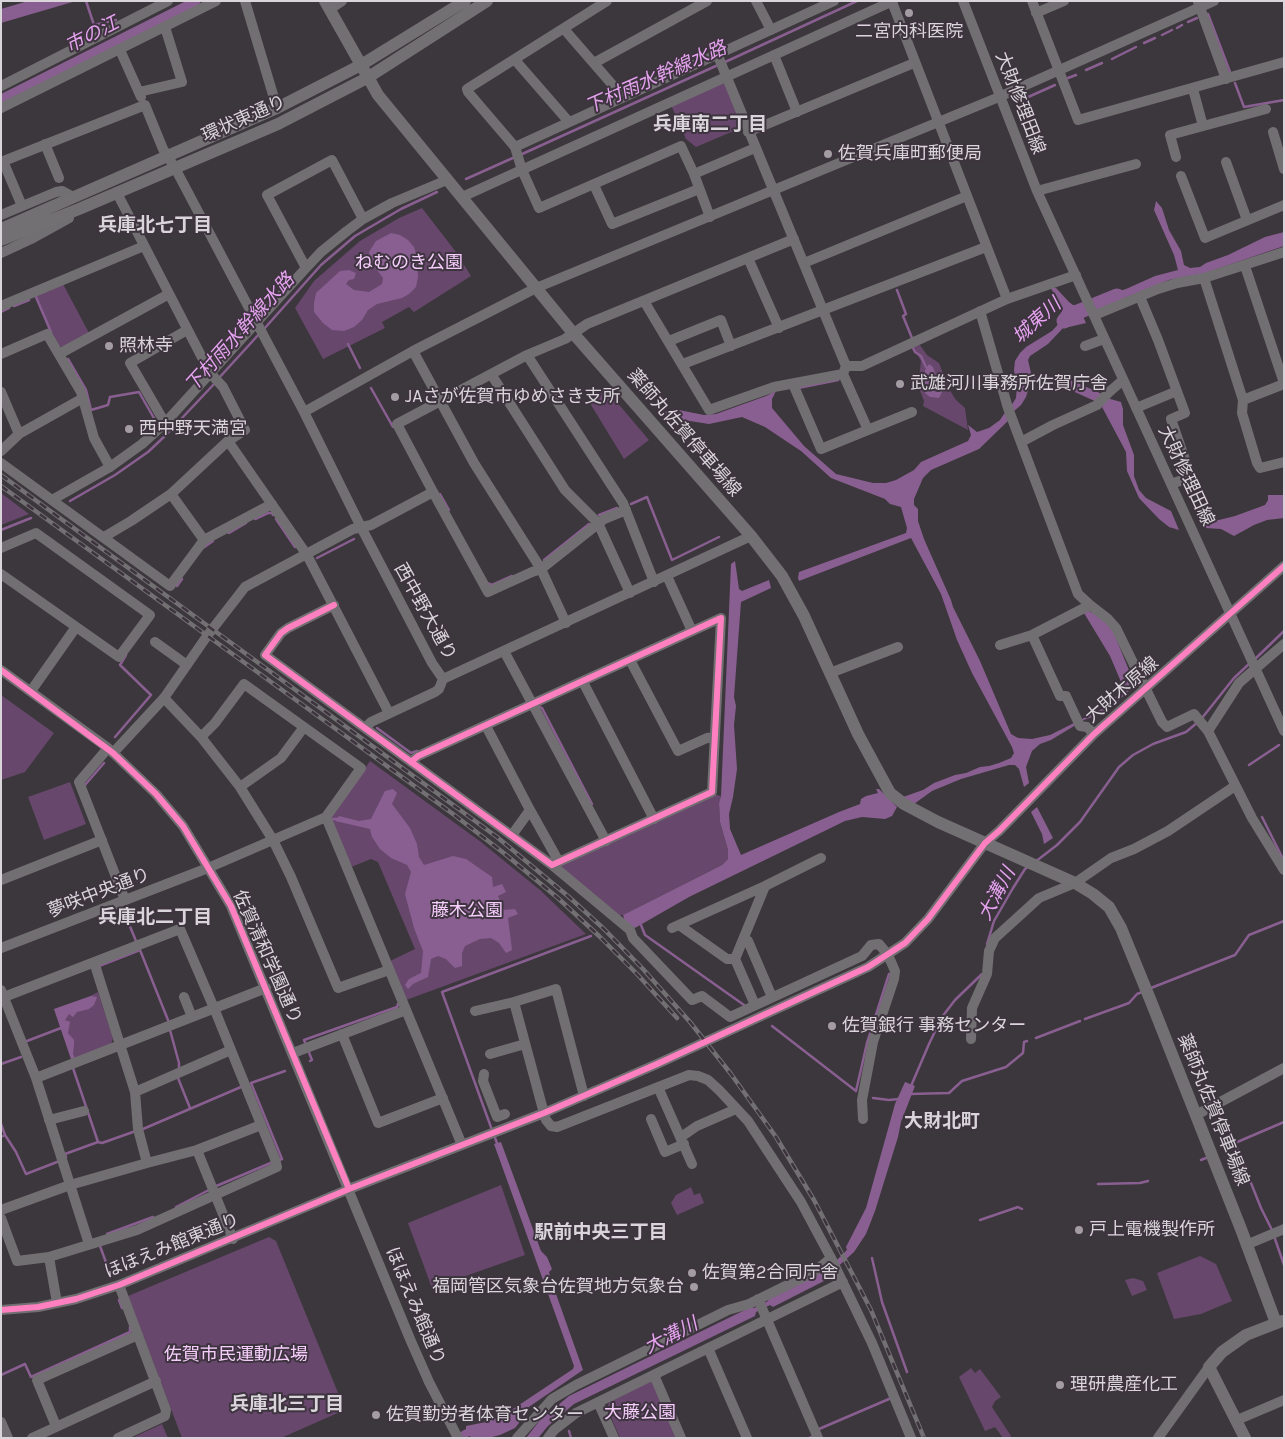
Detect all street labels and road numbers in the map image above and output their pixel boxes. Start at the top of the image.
street label: 大財修理田線 [991,49,1049,157]
street label: 環状東通り [198,91,290,147]
street label: 薬師丸佐賀停車場線 [623,365,745,501]
street label: 大財修理田線 [1153,422,1219,530]
street label: 西中野大通り [389,560,461,664]
street label: 大財木原線 [1081,652,1163,728]
street label: 夢咲中央通り [45,864,153,922]
street label: 佐賀清和学園通り [228,887,306,1027]
street label: 薬師丸佐賀停車場線 [1173,1031,1253,1189]
street label: ほほえみ館東通り [101,1209,243,1283]
street label: ほほえみ館通り [380,1244,450,1368]

